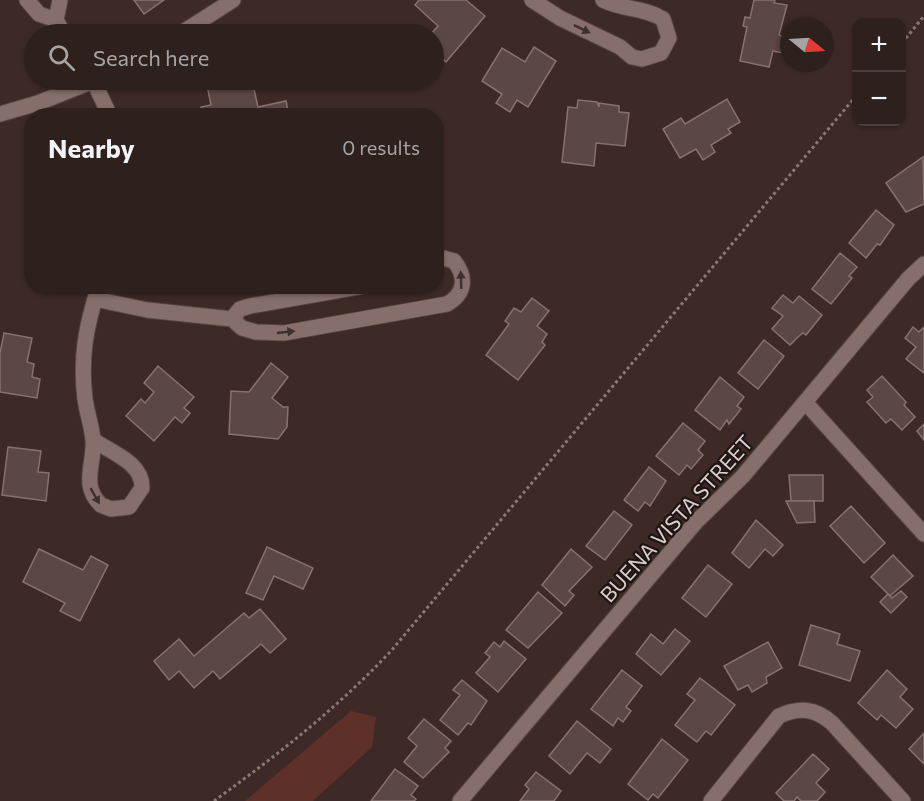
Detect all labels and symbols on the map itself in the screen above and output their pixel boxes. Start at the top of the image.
north arrow [780,18,834,72]
one-way arrow [574,24,591,33]
one-way arrow [456,270,465,289]
one-way arrow [277,327,296,337]
street label: BUENA VISTA STREET [594,429,758,607]
one-way arrow [90,488,101,504]

